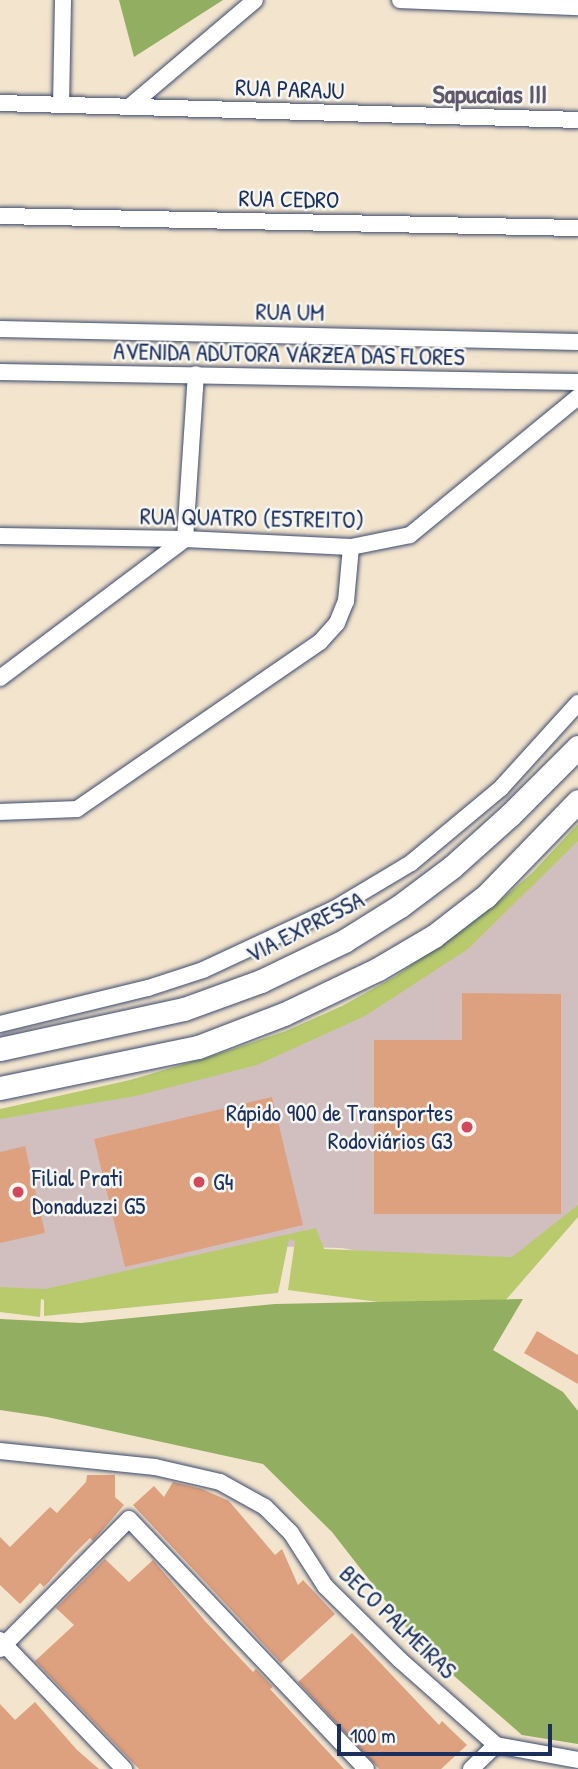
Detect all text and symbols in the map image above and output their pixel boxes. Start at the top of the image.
street label: RUA PARAJU [235,73,345,105]
district label: Sapucaias III [433,78,547,110]
street label: RUA CEDRO [238,184,340,214]
street label: RUA UM [255,297,325,327]
street label: AVENIDA ADUTORA VÁRZEA DAS FLORES [113,337,465,371]
street label: RUA QUATRO (ESTREITO) [140,502,364,534]
street label: VIA EXPRESSA [241,885,369,969]
place label: Rápido 900 de Transportes Rodoviários G3 [226,1099,453,1155]
marker: Rápido 900 de Transportes Rodoviários G3 [459,1119,475,1135]
place label: Filial Prati Donaduzzi G5 [32,1164,145,1220]
place label: G4 [213,1168,234,1196]
marker: G4 [191,1174,207,1190]
marker: Filial Prati Donaduzzi G5 [10,1184,26,1200]
street label: BECO PALMEIRAS [334,1559,462,1685]
scale bar [340,1710,555,1754]
text: 100 m [350,1721,396,1750]

